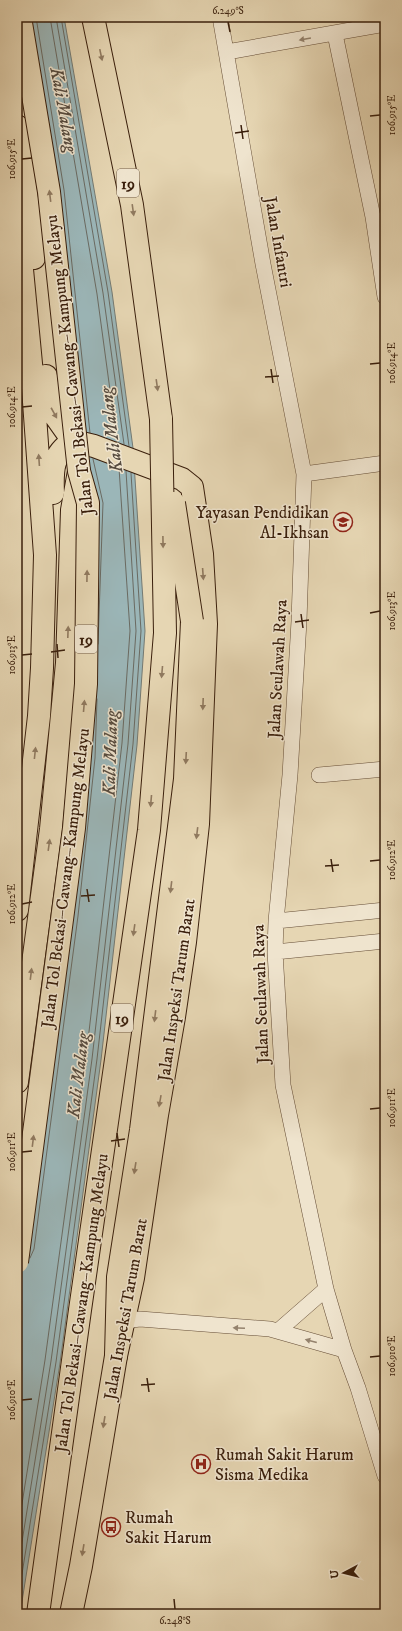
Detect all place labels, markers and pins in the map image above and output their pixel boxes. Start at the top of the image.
place label: Yayasan Pendidikan Al-Ikhsan [196,502,329,544]
school or university icon: Yayasan Pendidikan Al-Ikhsan [332,511,354,533]
place label: Rumah Sakit Harum Sisma Medika [215,1444,354,1486]
hospital icon: Rumah Sakit Harum Sisma Medika [190,1453,212,1475]
place label: Rumah Sakit Harum [125,1507,212,1549]
bus stop icon: Rumah Sakit Harum [100,1516,122,1538]

